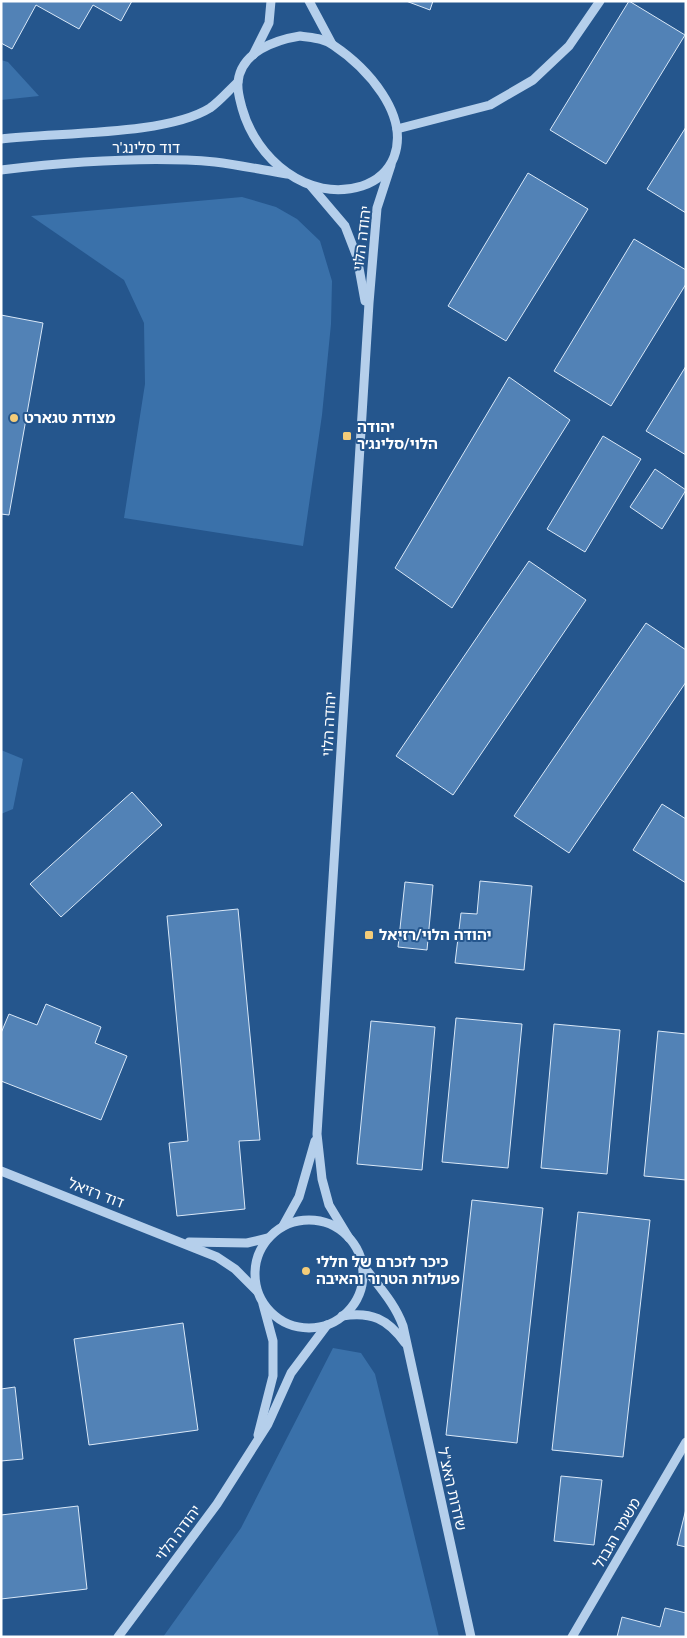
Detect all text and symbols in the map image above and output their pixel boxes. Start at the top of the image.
street label: דוד סלינג'ר [112,139,180,157]
street label: יהודה הלוי [349,205,375,271]
place label: מצודת טגארט [24,409,116,427]
marker: מצודת טגארט [8,412,20,424]
place label: יהודה הלוי/סלינג׳ר [357,418,438,453]
marker: יהודה הלוי/סלינג׳ר [341,430,353,442]
street label: יהודה הלוי [318,691,340,757]
place label: יהודה הלוי/רזיאל [379,926,491,944]
marker: יהודה הלוי/רזיאל [363,929,375,941]
street label: דוד רזיאל [65,1174,127,1212]
place label: כיכר לזכרם של חללי פעולות הטרור והאיבה [316,1253,460,1288]
marker: כיכר לזכרם של חללי פעולות הטרור והאיבה [300,1265,312,1277]
street label: שדרות האצ"ל [434,1446,470,1532]
street label: משמר הגבול [590,1495,644,1571]
street label: יהודה הלוי [151,1502,205,1564]

